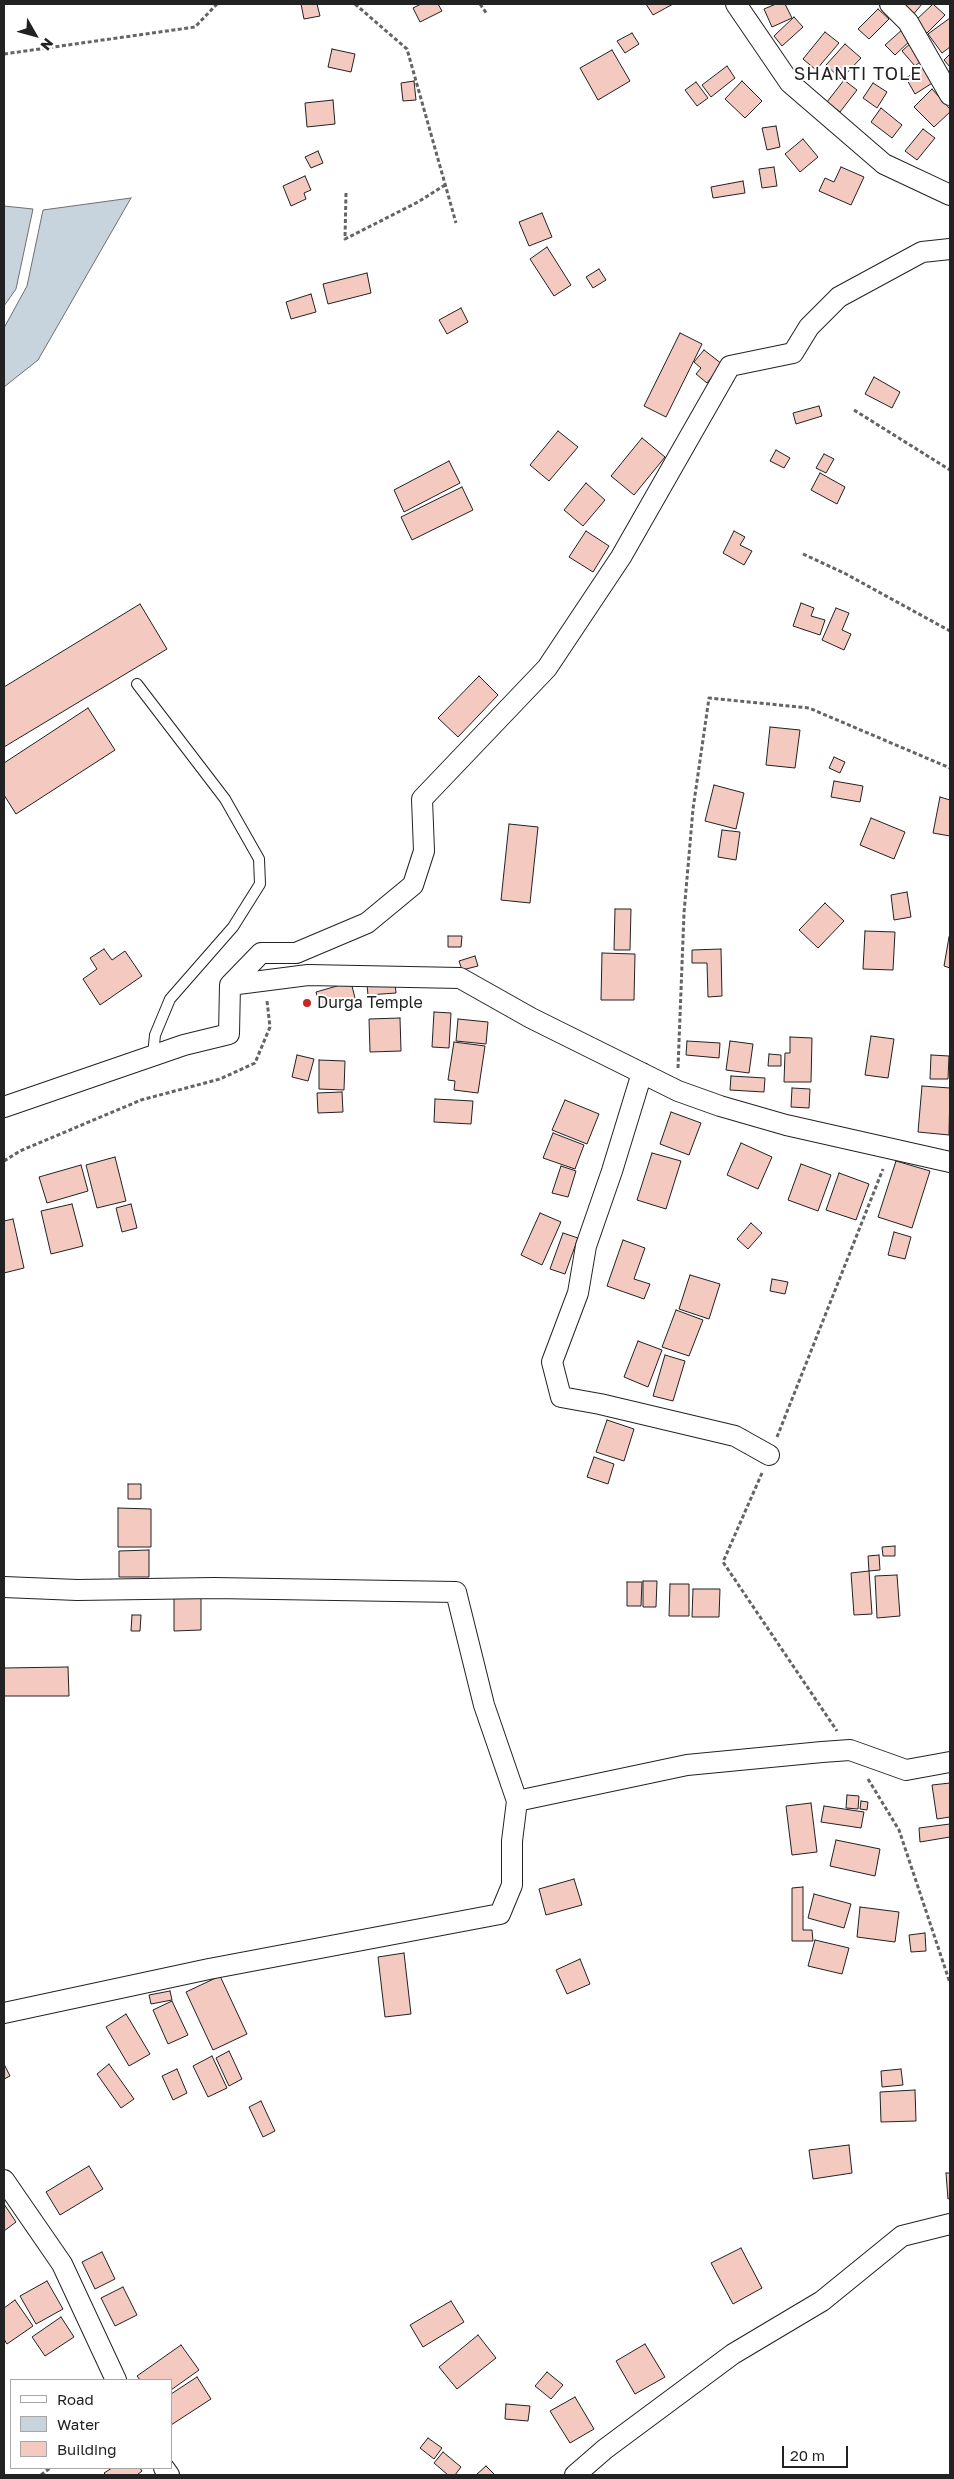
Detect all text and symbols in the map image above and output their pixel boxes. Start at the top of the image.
north arrow [10,10,60,60]
text: N [37,35,57,54]
district label: SHANTI TOLE [792,63,924,85]
place label: Durga Temple [317,993,423,1013]
marker: Durga Temple [301,997,313,1009]
legend [10,2379,172,2469]
text: Road [57,2390,94,2408]
text: Water [57,2415,100,2433]
scale bar [784,2436,850,2468]
text: Building [57,2440,117,2458]
text: 20 m [790,2446,825,2464]

